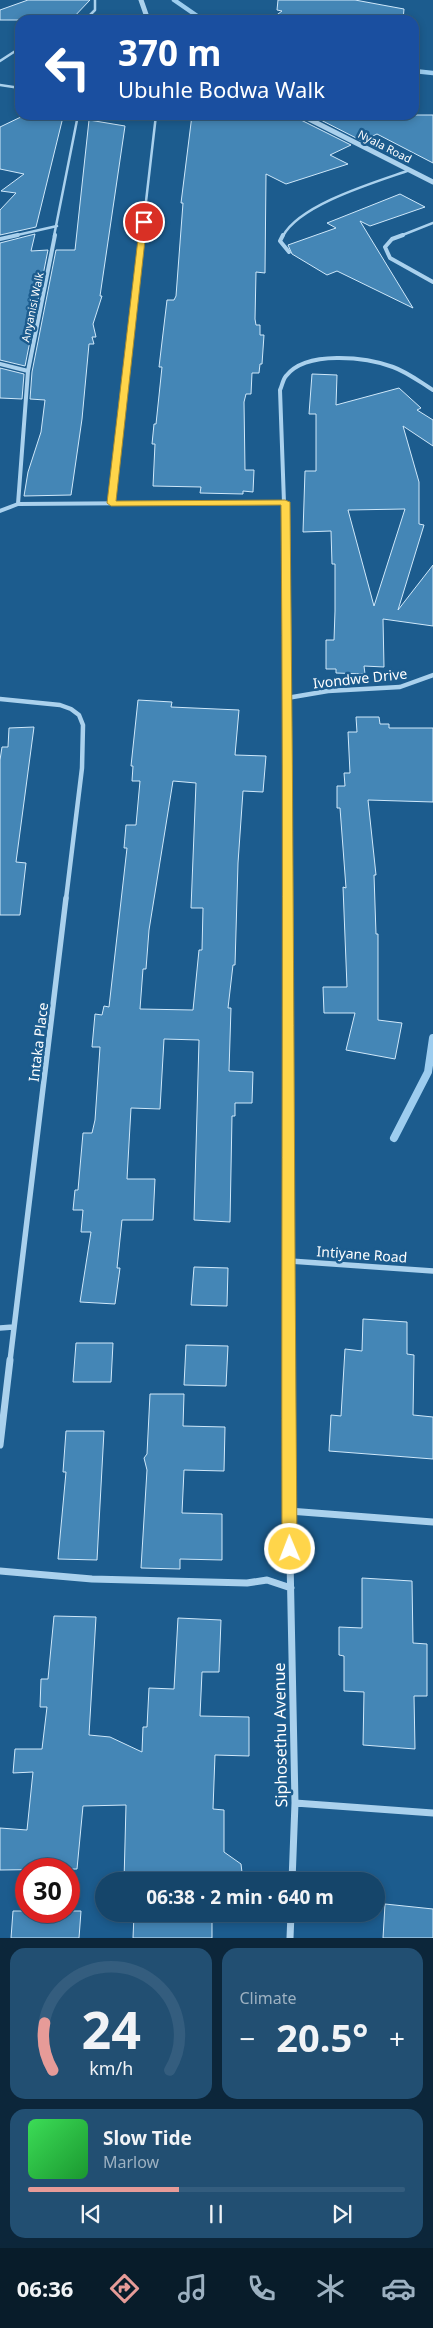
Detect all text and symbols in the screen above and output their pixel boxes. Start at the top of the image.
text: 370 m [118,29,221,76]
icon: left [35,35,100,100]
text: Ubuhle Bodwa Walk [118,74,325,104]
street label: Nyala Road [356,126,414,166]
pin [123,201,165,243]
icon: arrive [130,208,158,236]
street label: Anyanisi Walk [17,271,47,343]
street label: Ivondwe Drive [312,664,408,692]
street label: Intaka Place [24,1001,52,1083]
street label: Intiyane Road [316,1241,408,1267]
position arrow [263,1522,315,1574]
street label: Siphosethu Avenue [268,1662,292,1808]
speed limit sign: 30 [15,1858,80,1923]
text: 06:38 · 2 min · 640 m [146,1884,334,1910]
text: Climate [240,1987,297,2009]
text: 24 [81,1993,141,2064]
text: 20.5° [276,2011,368,2063]
text: − [240,2019,256,2057]
text: + [389,2019,405,2057]
text: km/h [89,2056,133,2080]
text: Slow Tide [103,2125,192,2151]
text: Marlow [103,2151,159,2173]
icon: previous [77,2200,105,2228]
icon: pause [202,2200,230,2228]
icon: next [328,2200,356,2228]
icon: directions [107,2271,142,2306]
icon: music [175,2271,210,2306]
icon: phone [244,2271,279,2306]
icon: climate [313,2271,348,2306]
icon: car [381,2271,416,2306]
text: 06:36 [17,2273,73,2303]

